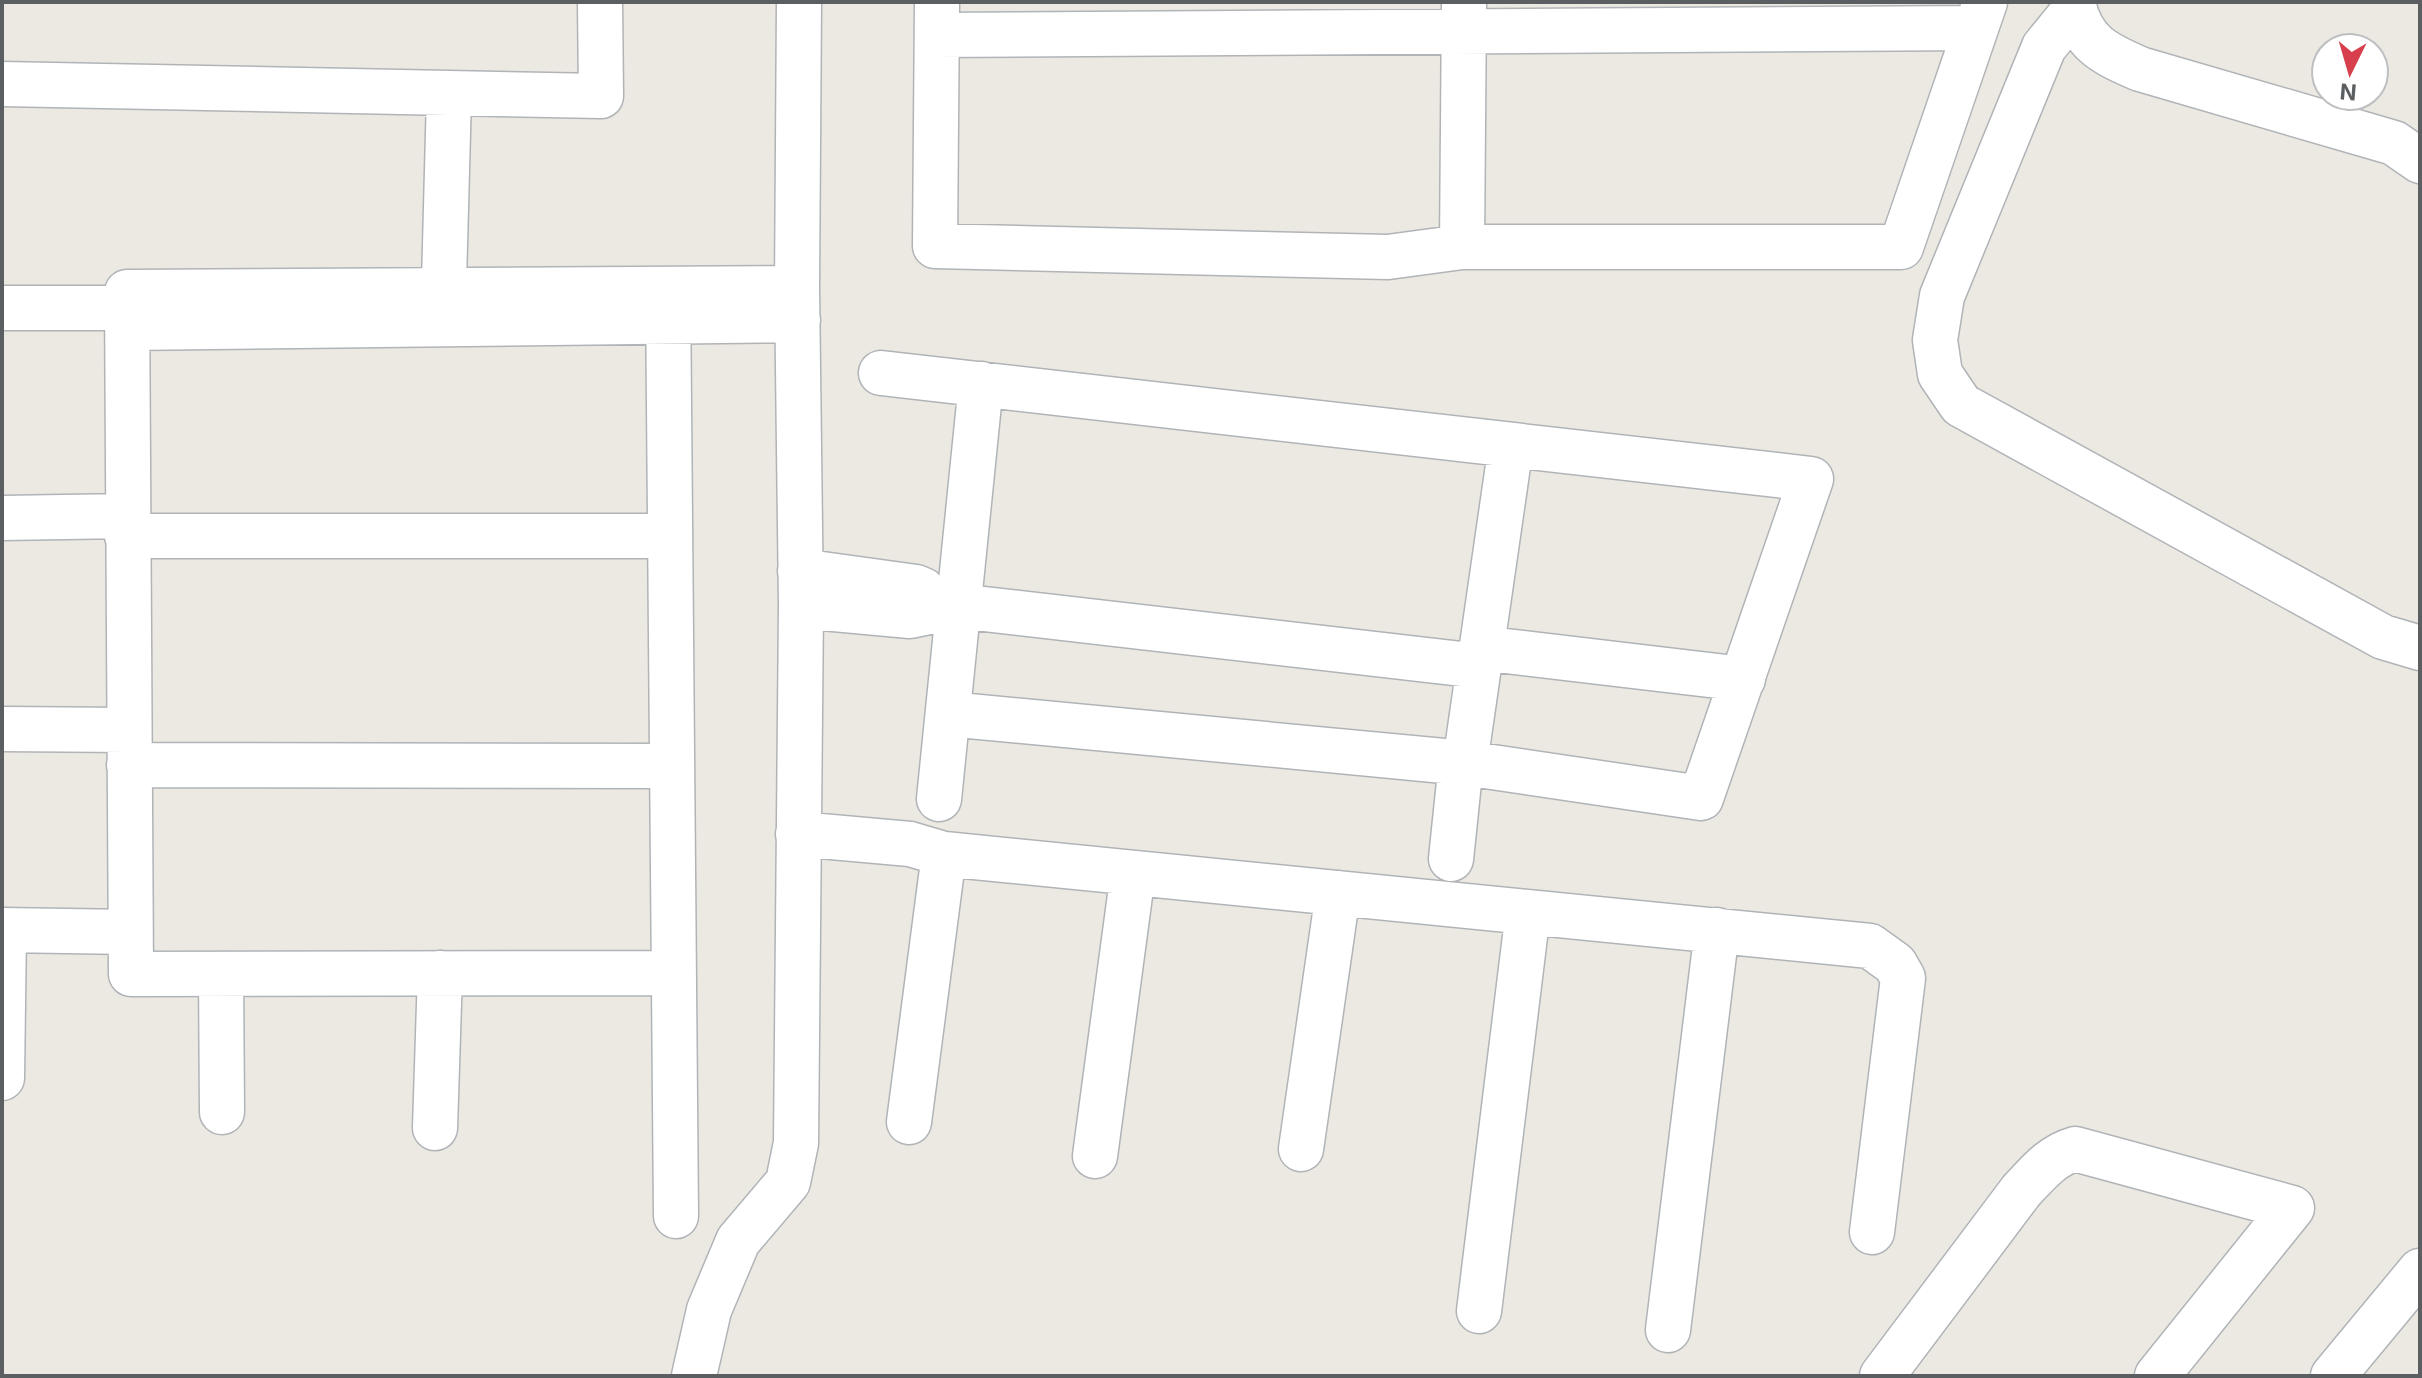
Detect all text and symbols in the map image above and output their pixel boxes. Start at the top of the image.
north arrow [2310,32,2390,112]
text: N [2339,78,2358,106]

